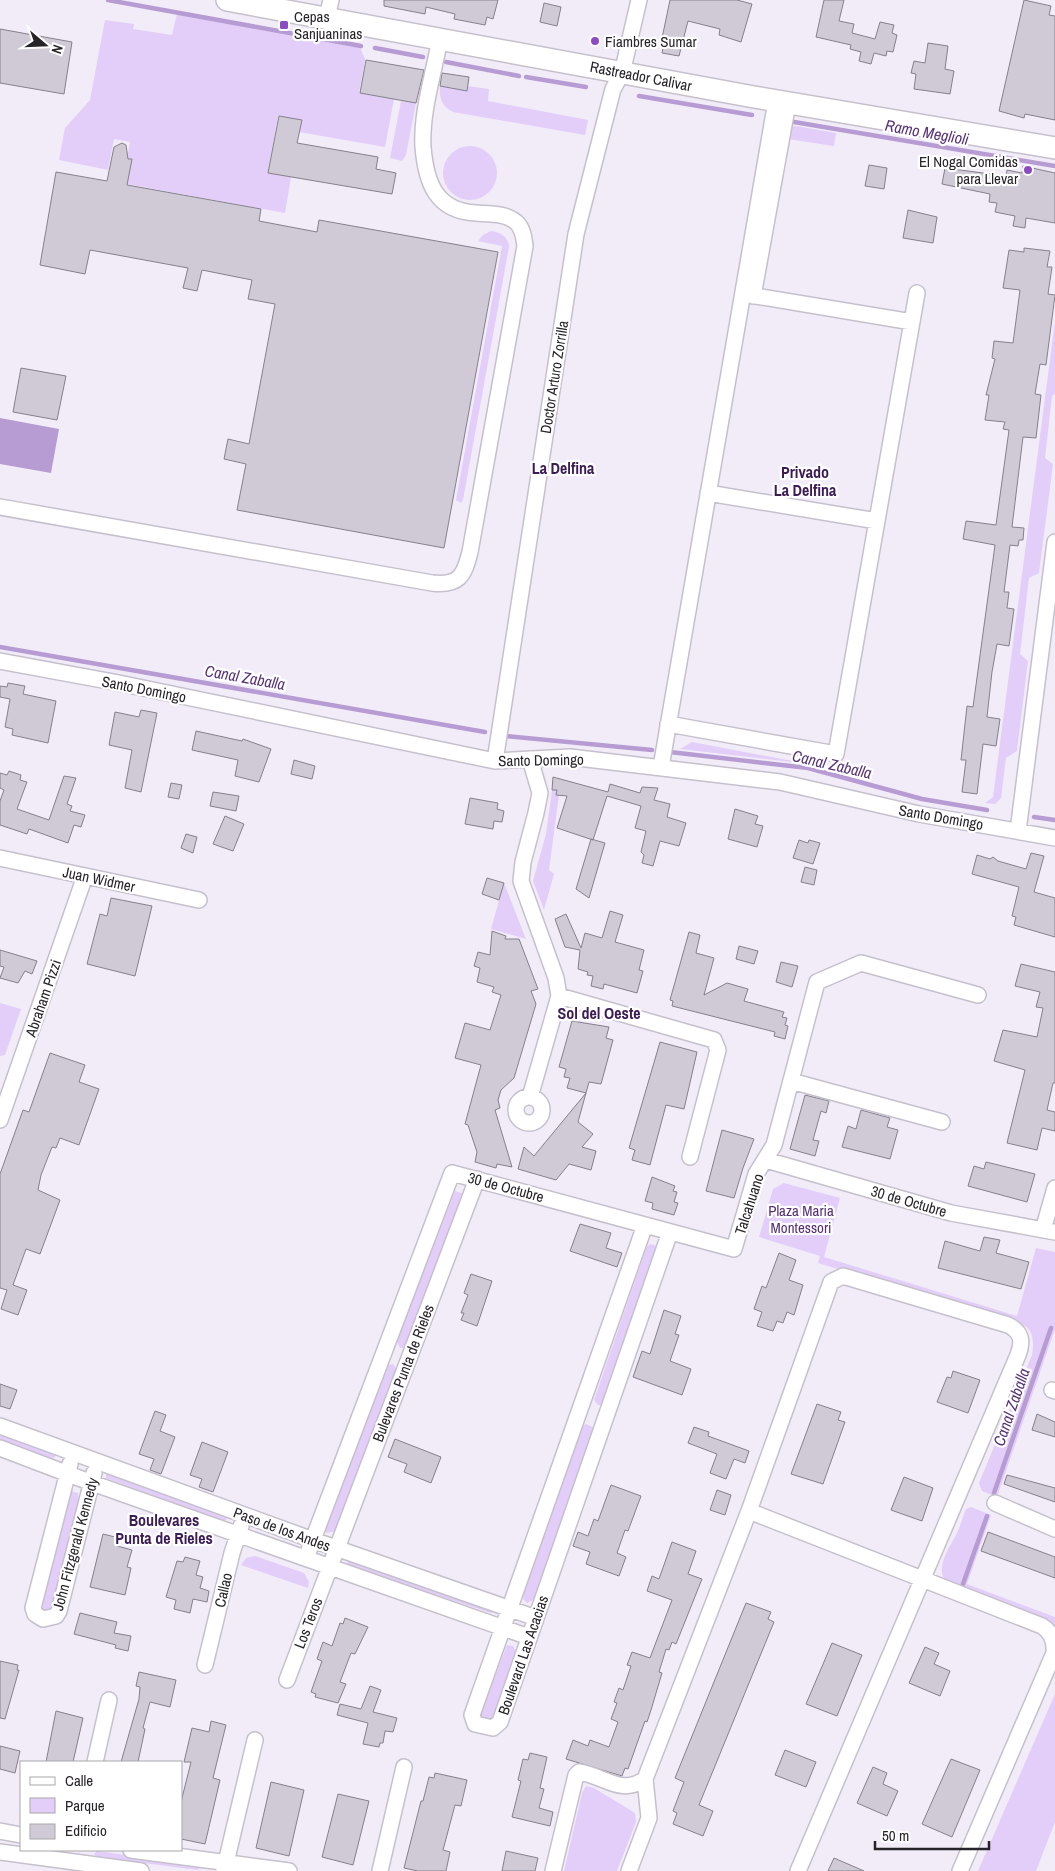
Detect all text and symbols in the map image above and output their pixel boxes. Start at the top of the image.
place label: Cepas Sanjuaninas [294,6,362,44]
marker: Cepas Sanjuaninas [278,19,290,31]
north arrow [20,20,70,70]
place label: Fiambres Sumar [605,31,697,52]
marker: Fiambres Sumar [589,35,601,47]
text: N [47,42,67,56]
street label: Rastreador Calivar [588,56,694,96]
water label: Ramo Meglioli [883,114,971,150]
place label: El Nogal Comidas para Llevar [919,151,1018,189]
marker: El Nogal Comidas para Llevar [1022,164,1034,176]
street label: Doctor Arturo Zorrilla [535,319,573,435]
district label: La Delfina [532,457,595,479]
district label: Privado La Delfina [774,461,837,501]
water label: Canal Zaballa [203,659,287,695]
street label: Santo Domingo [100,671,188,707]
water label: Canal Zaballa [790,744,874,784]
street label: Santo Domingo [498,749,584,771]
street label: Santo Domingo [897,799,985,835]
street label: Juan Widmer [61,861,137,897]
street label: Abraham Pizzi [20,956,66,1041]
district label: Sol del Oeste [557,1002,641,1024]
street label: 30 de Octubre [466,1167,547,1207]
street label: Talcahuano [729,1171,769,1237]
street label: 30 de Octubre [869,1180,950,1222]
park label: Plaza Maria Montessori [768,1200,834,1238]
street label: Bulevares Punta de Rieles [367,1301,439,1445]
water label: Canal Zaballa [987,1365,1035,1449]
street label: John Fitzgerald Kennedy [47,1474,103,1613]
street label: Paso de los Andes [231,1502,333,1556]
district label: Boulevares Punta de Rieles [115,1509,213,1549]
street label: Callao [209,1571,237,1609]
street label: Boulevard Las Acacias [493,1592,553,1718]
street label: Los Teros [289,1594,327,1652]
legend [20,1761,182,1851]
text: Calle [65,1770,93,1791]
text: Parque [65,1795,105,1816]
scale bar [875,1818,989,1850]
text: Edificio [65,1820,107,1841]
text: 50 m [882,1825,909,1846]

